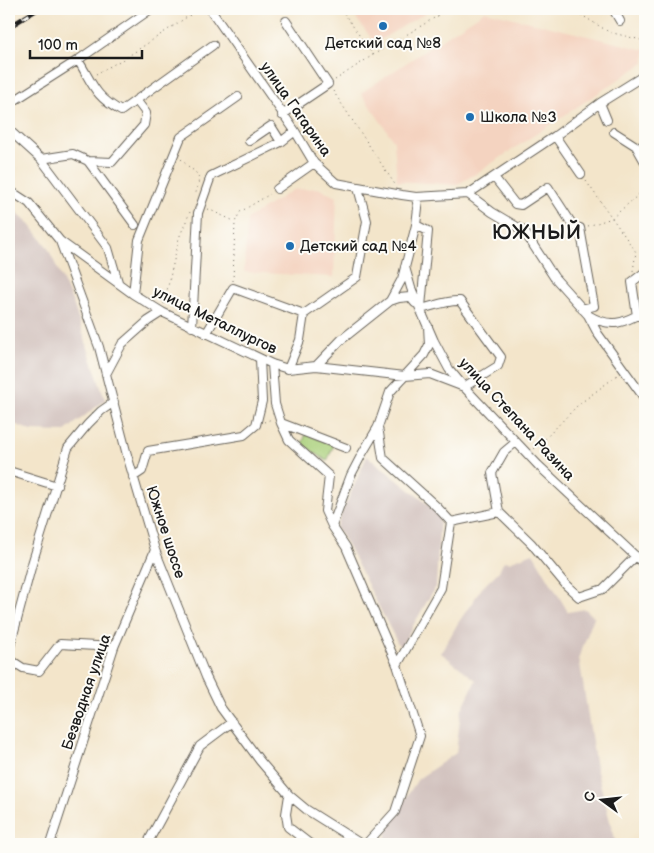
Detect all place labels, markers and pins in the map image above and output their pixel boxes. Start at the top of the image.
marker: Детский сад №8 [377,20,389,32]
place label: Детский сад №8 [325,34,441,53]
place label: Школа №3 [480,108,557,127]
marker: Школа №3 [464,111,476,123]
place label: Детский сад №4 [300,237,417,256]
marker: Детский сад №4 [284,240,296,252]

